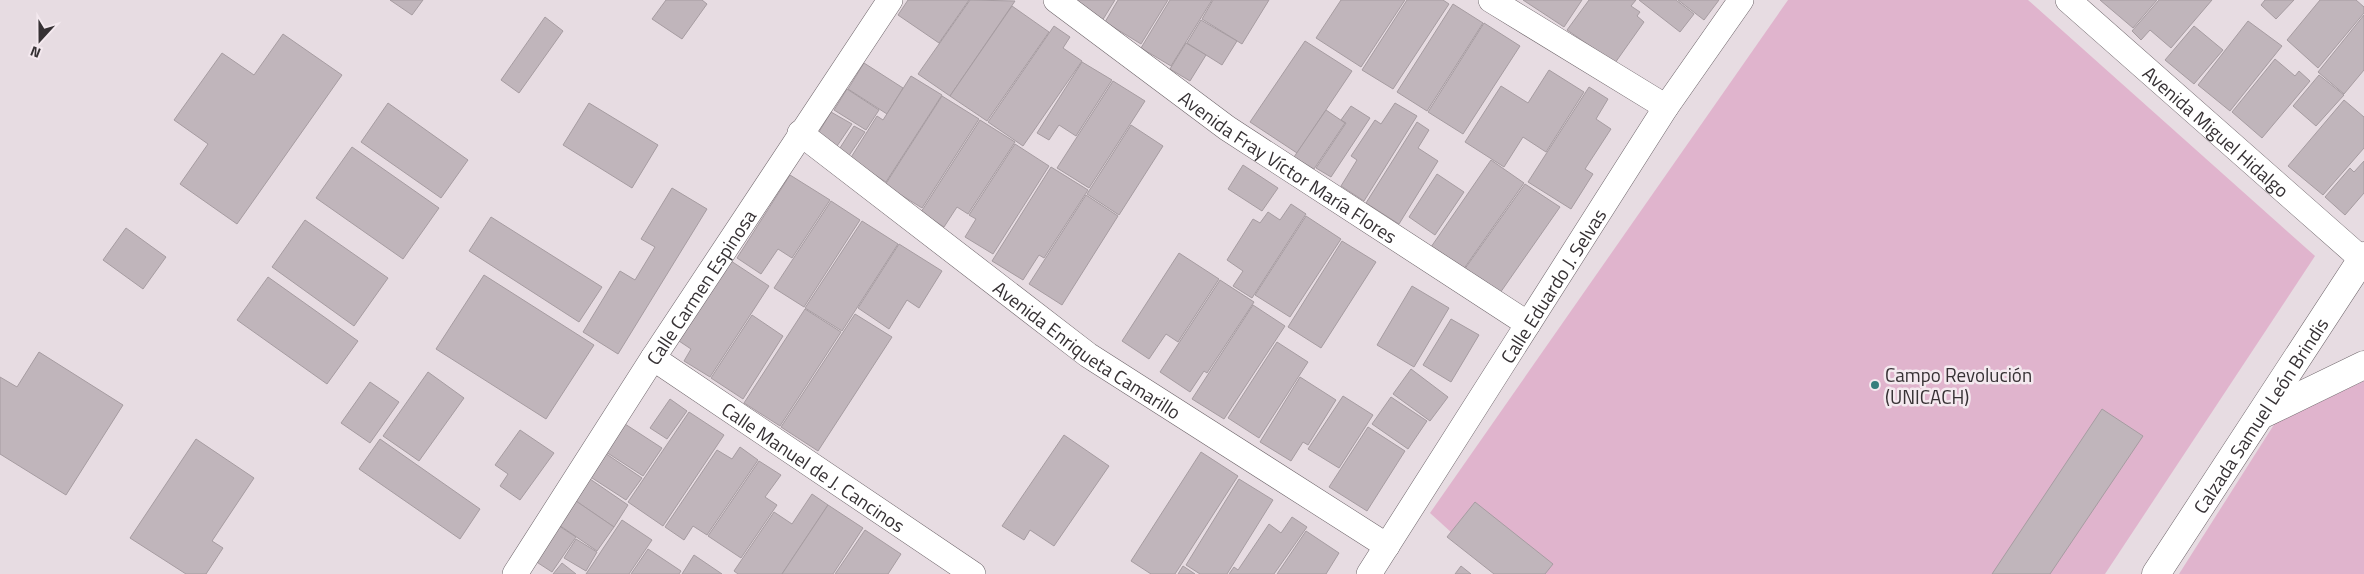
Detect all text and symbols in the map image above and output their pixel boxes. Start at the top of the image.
north arrow [15,15,65,65]
text: N [27,41,43,64]
street label: Avenida Miguel Hidalgo [2137,58,2296,204]
street label: Avenida Fray Víctor María Flores [1173,83,1403,250]
street label: Calle Eduardo J. Selvas [1492,202,1613,369]
street label: Calle Carmen Espinosa [638,203,763,370]
street label: Avenida Enriqueta Camarillo [988,273,1187,426]
street label: Calzada Samuel León Brindis [2185,311,2335,519]
place label: Campo Revolución (UNICACH) [1885,360,2032,411]
marker: Campo Revolución (UNICACH) [1869,379,1881,391]
street label: Calle Manuel de J. Cancinos [716,394,911,539]

